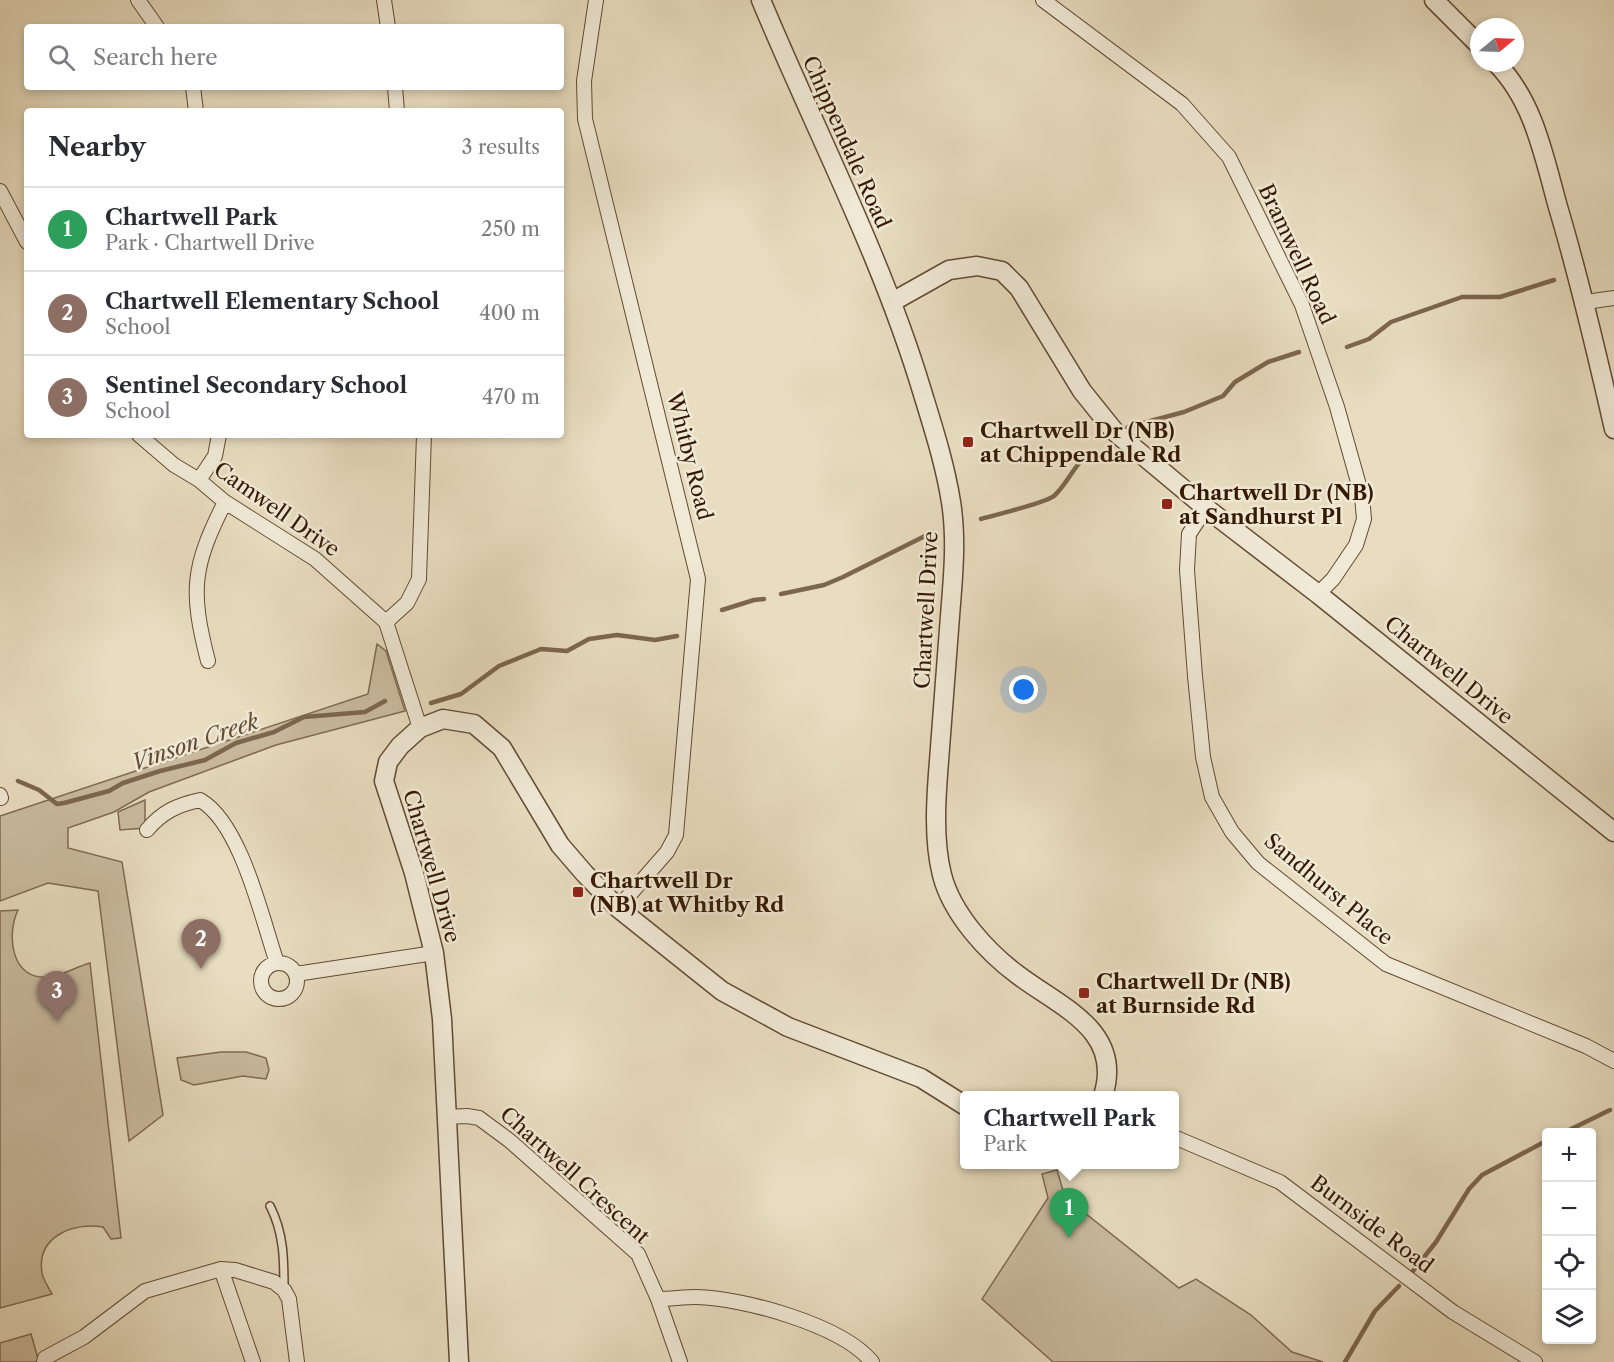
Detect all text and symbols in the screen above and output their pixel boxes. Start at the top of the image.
north arrow [1470,18,1524,72]
search box [24,24,564,90]
icon: search [45,41,78,74]
text: Search here [93,44,218,71]
street label: Chippendale Road [798,52,896,232]
text: Nearby [48,131,146,163]
text: 3 results [462,135,540,159]
street label: Bramwell Road [1254,180,1341,328]
text: Chartwell Park [105,204,277,231]
text: 1 [63,217,72,241]
text: 250 m [481,217,540,241]
text: Park · Chartwell Drive [105,231,315,255]
text: Chartwell Elementary School [105,288,439,315]
text: 2 [62,301,73,325]
text: 400 m [479,301,540,325]
text: School [105,315,170,339]
text: Sentinel Secondary School [105,372,407,399]
text: 3 [62,385,73,409]
text: 470 m [482,385,540,409]
street label: Whitby Road [662,388,718,523]
text: School [105,399,170,423]
place label: Chartwell Dr (NB) at Chippendale Rd [980,418,1181,467]
marker: Chartwell Dr (NB) at Chippendale Rd [961,435,975,449]
street label: Camwell Drive [209,456,345,562]
place label: Chartwell Dr (NB) at Sandhurst Pl [1179,480,1374,529]
marker: Chartwell Dr (NB) at Sandhurst Pl [1160,497,1174,511]
street label: Chartwell Drive [909,530,943,690]
street label: Chartwell Drive [1380,611,1518,729]
your location [1009,675,1038,704]
water label: Vinson Creek [128,707,263,776]
street label: Chartwell Drive [398,787,466,945]
street label: Sandhurst Place [1260,828,1398,950]
place label: Chartwell Dr (NB) at Whitby Rd [590,868,784,917]
marker: Chartwell Dr (NB) at Whitby Rd [571,885,585,899]
pin: 2 [182,920,220,969]
place label: Chartwell Dr (NB) at Burnside Rd [1096,969,1291,1018]
pin: 3 [38,972,76,1021]
marker: Chartwell Dr (NB) at Burnside Rd [1077,986,1091,1000]
popup [960,1091,1179,1169]
street label: Chartwell Crescent [495,1101,655,1249]
text: Chartwell Park [983,1105,1156,1132]
map controls [1542,1128,1596,1344]
button: + [1542,1128,1596,1182]
text: Park [983,1132,1027,1156]
street label: Burnside Road [1306,1170,1438,1278]
button: − [1542,1182,1596,1236]
pin: 1 [1050,1188,1088,1238]
button: locate [1542,1236,1596,1290]
button: layers [1542,1290,1596,1344]

